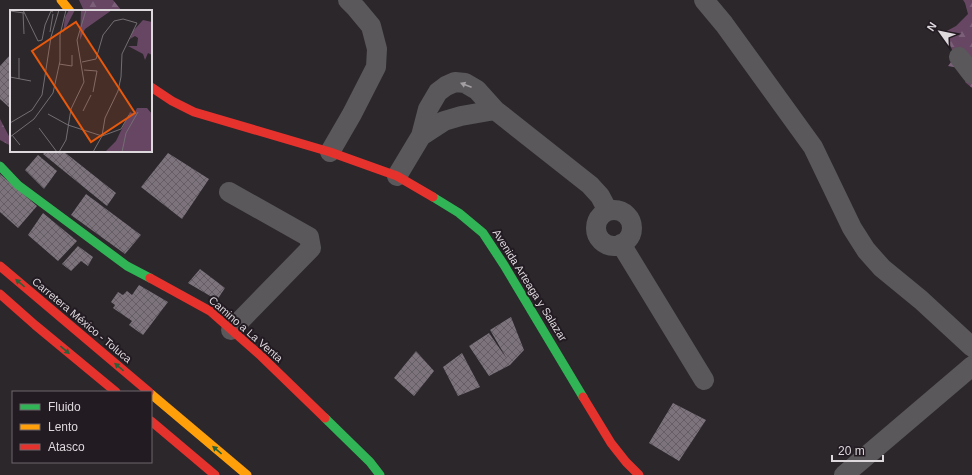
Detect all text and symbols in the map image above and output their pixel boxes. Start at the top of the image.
inset map [10,10,152,152]
north arrow [920,12,960,52]
text: N [924,20,939,33]
one-way arrow [460,81,472,87]
street label: Avenida Arteaga y Salazar [491,227,570,343]
street label: Carretera México - Toluca [30,275,135,366]
one-way arrow [15,278,25,287]
street label: Camino a La Venta [207,294,286,365]
one-way arrow [60,345,71,354]
one-way arrow [114,362,125,371]
legend [12,391,152,463]
text: Fluido [48,400,81,414]
text: Lento [48,420,78,434]
scale bar [832,437,883,463]
text: Atasco [48,440,85,454]
text: 20 m [838,444,865,458]
one-way arrow [212,445,223,454]

